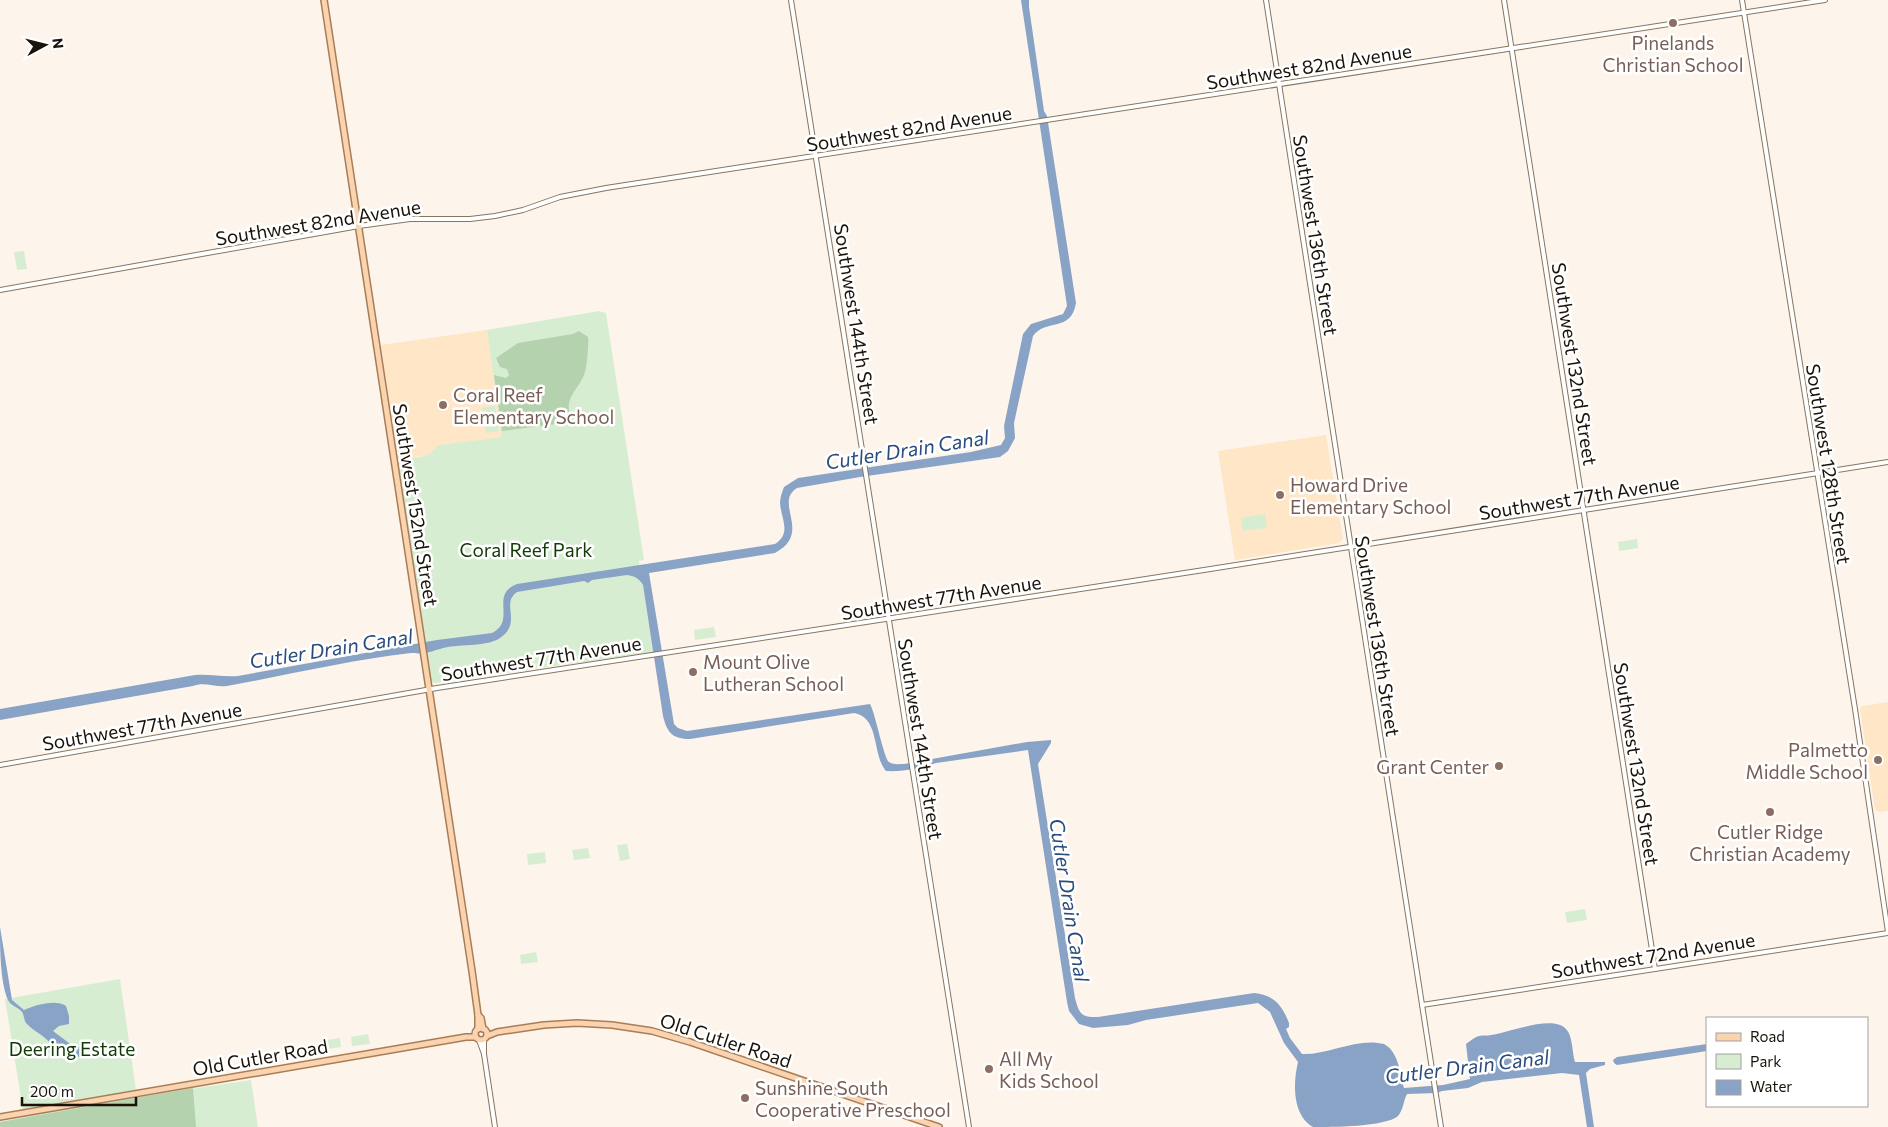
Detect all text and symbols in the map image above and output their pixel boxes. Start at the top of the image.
marker: Pinelands Christian School [1667,17,1679,29]
north arrow [20,20,70,70]
place label: Pinelands Christian School [1602,31,1744,76]
text: N [49,37,67,50]
street label: Southwest 82nd Avenue [1205,38,1413,94]
street label: Southwest 82nd Avenue [805,100,1013,156]
street label: Southwest 136th Street [1289,133,1343,337]
street label: Southwest 82nd Avenue [214,194,422,250]
street label: Southwest 144th Street [830,222,884,426]
street label: Southwest 132nd Street [1548,261,1602,467]
street label: Southwest 128th Street [1802,362,1856,566]
place label: Coral Reef Elementary School [453,383,614,428]
marker: Coral Reef Elementary School [437,399,449,411]
street label: Southwest 152nd Street [389,402,443,608]
water label: Cutler Drain Canal [824,424,991,474]
street label: Southwest 77th Avenue [1477,470,1681,524]
place label: Howard Drive Elementary School [1290,473,1451,518]
marker: Howard Drive Elementary School [1274,489,1286,501]
street label: Southwest 136th Street [1351,534,1405,738]
park label: Coral Reef Park [459,538,593,561]
street label: Southwest 77th Avenue [839,570,1043,624]
water label: Cutler Drain Canal [248,623,415,673]
street label: Southwest 77th Avenue [439,631,643,685]
street label: Southwest 144th Street [894,637,948,841]
place label: Mount Olive Lutheran School [703,650,844,695]
street label: Southwest 132nd Street [1610,661,1664,867]
marker: Mount Olive Lutheran School [687,666,699,678]
street label: Southwest 77th Avenue [40,697,244,755]
place label: Palmetto Middle School [1746,738,1868,783]
marker: Palmetto Middle School [1872,754,1884,766]
place label: Grant Center [1376,755,1489,778]
marker: Grant Center [1493,760,1505,772]
marker: Cutler Ridge Christian Academy [1764,806,1776,818]
water label: Cutler Drain Canal [1045,817,1095,984]
place label: Cutler Ridge Christian Academy [1689,820,1851,865]
street label: Southwest 72nd Avenue [1550,928,1756,982]
street label: Old Cutler Road [657,1008,795,1072]
legend [1706,1017,1868,1107]
text: Road [1750,1027,1785,1045]
street label: Old Cutler Road [191,1034,329,1080]
park label: Deering Estate [9,1037,135,1060]
water label: Cutler Drain Canal [1384,1044,1551,1088]
place label: All My Kids School [999,1047,1099,1092]
text: Park [1750,1052,1781,1070]
marker: All My Kids School [983,1063,995,1075]
scale bar [22,1074,136,1106]
place label: Sunshine South Cooperative Preschool [755,1076,951,1121]
text: Water [1750,1077,1792,1095]
text: 200 m [30,1082,74,1100]
marker: Sunshine South Cooperative Preschool [739,1092,751,1104]

